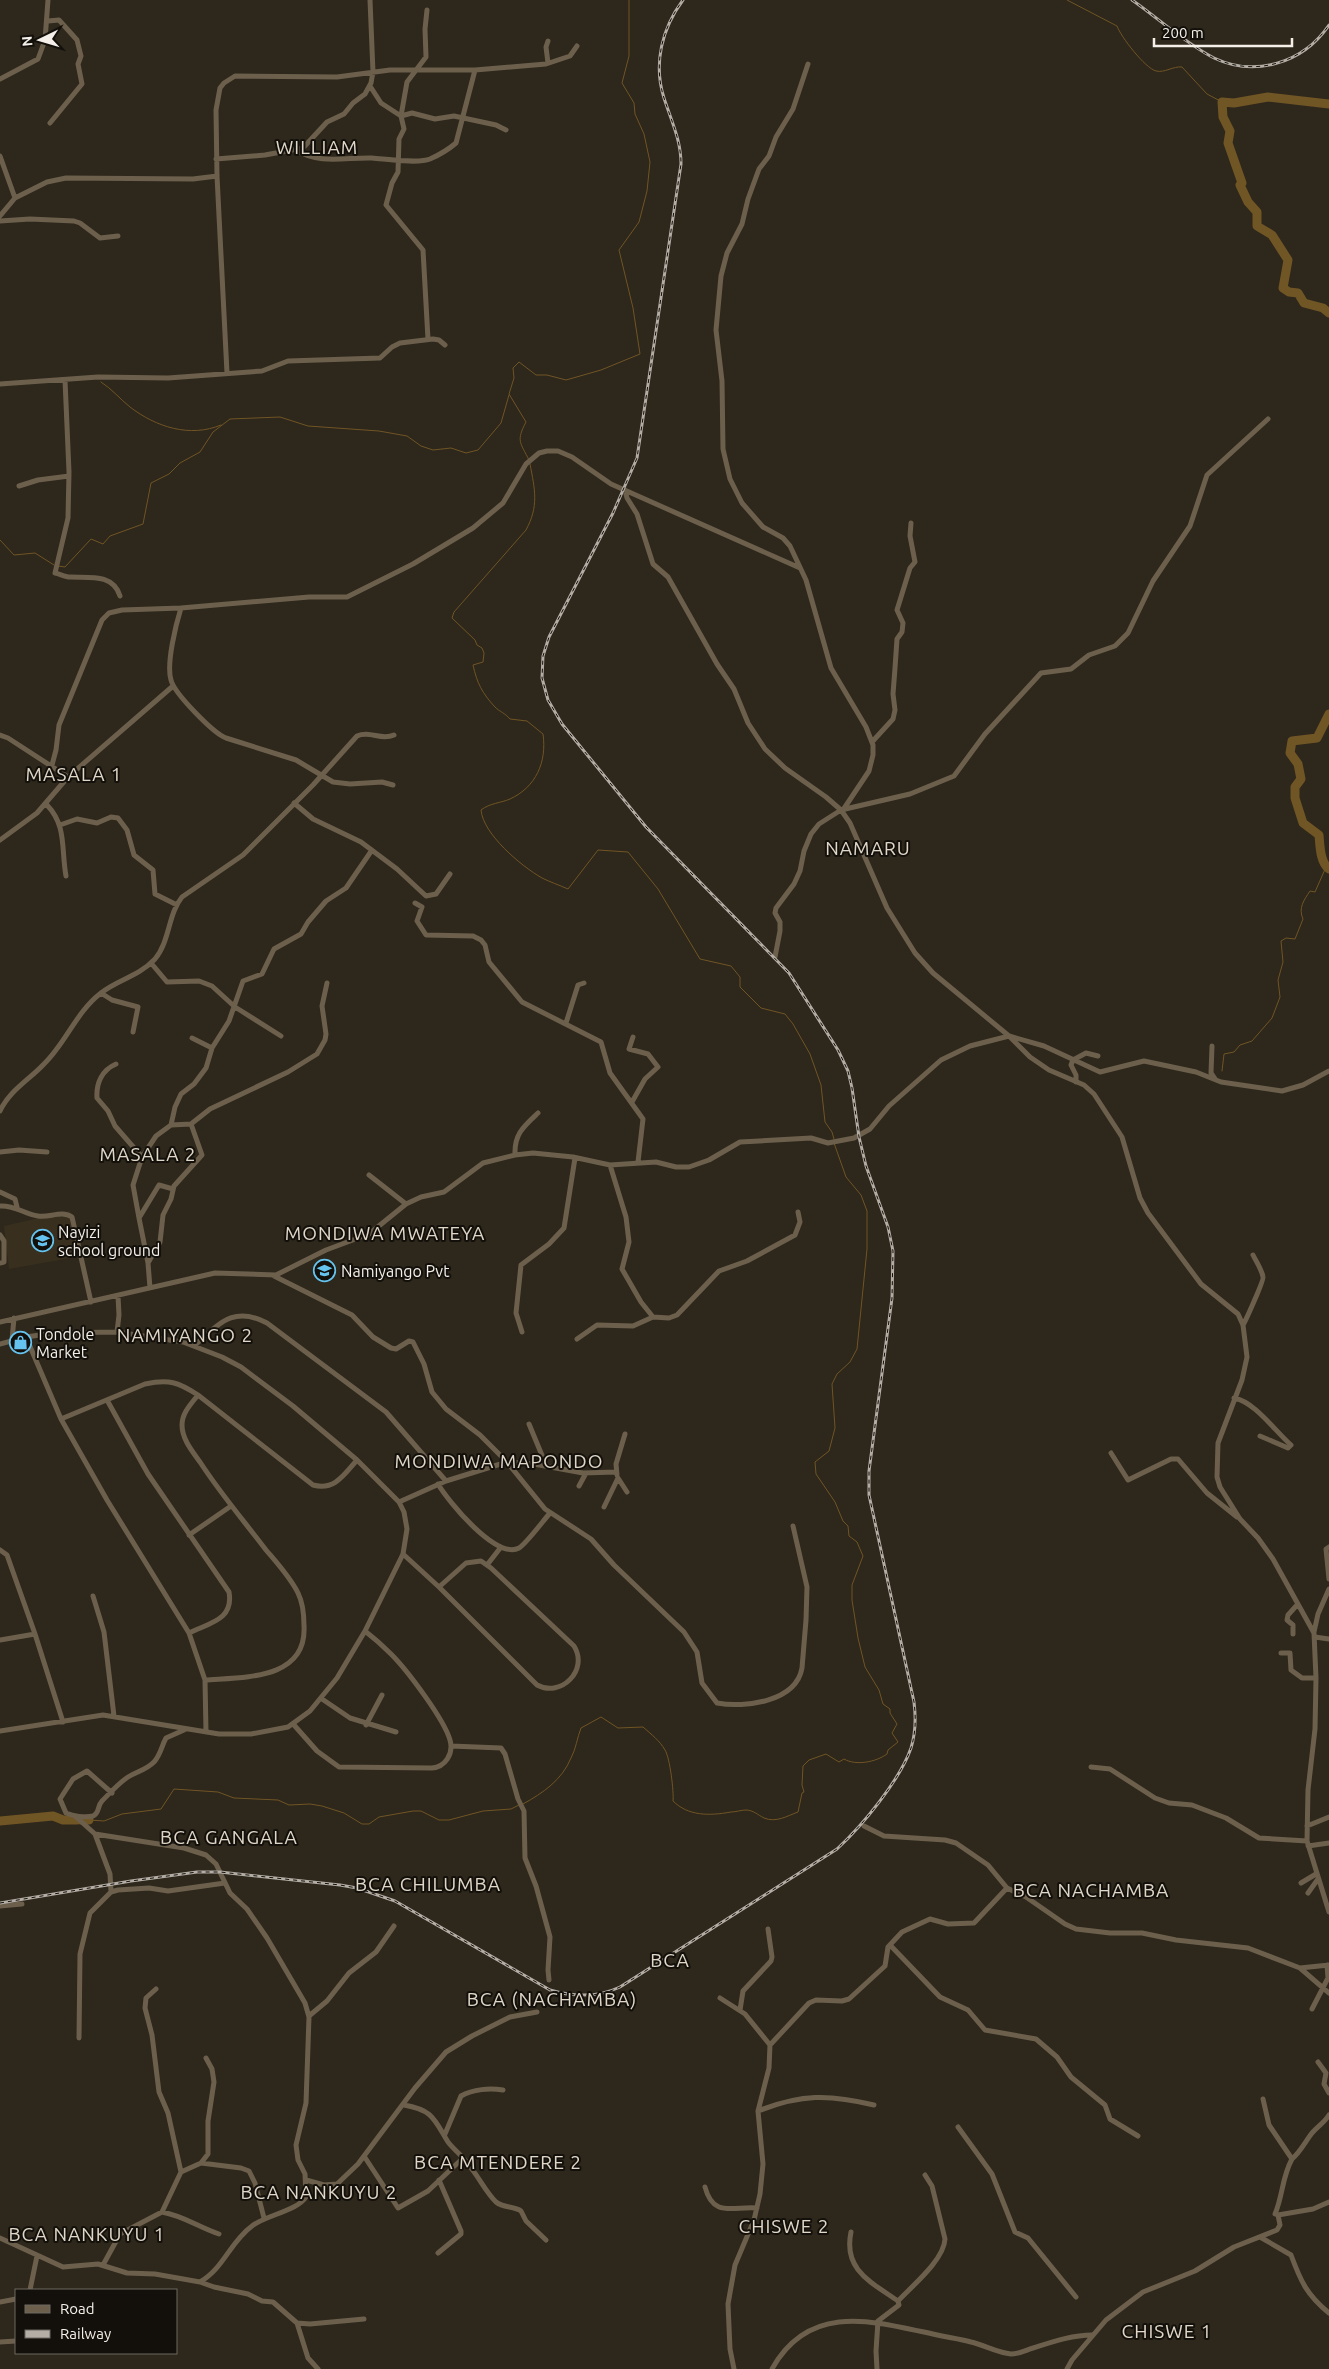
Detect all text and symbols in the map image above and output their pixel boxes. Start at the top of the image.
north arrow [15,15,65,65]
scale bar [1154,15,1292,47]
text: 200 m [1162,24,1204,41]
text: N [19,35,35,47]
district label: WILLIAM [276,136,358,158]
district label: MASALA 1 [25,763,123,785]
district label: NAMARU [825,837,911,859]
district label: MASALA 2 [99,1143,197,1165]
district label: MONDIWA MWATEYA [285,1222,485,1244]
place label: Nayizi school ground [58,1223,160,1259]
school or university icon: Nayizi school ground [30,1229,54,1253]
school or university icon: Namiyango Pvt [313,1259,337,1283]
place label: Namiyango Pvt [341,1262,450,1280]
district label: NAMIYANGO 2 [117,1324,253,1346]
place label: Tondole Market [36,1325,94,1361]
shop icon: Tondole Market [8,1331,32,1355]
district label: MONDIWA MAPONDO [395,1450,603,1472]
district label: BCA GANGALA [160,1826,298,1848]
district label: BCA CHILUMBA [355,1873,501,1895]
district label: BCA NACHAMBA [1013,1879,1169,1901]
district label: BCA [650,1949,690,1971]
district label: BCA (NACHAMBA) [467,1988,637,2010]
district label: BCA MTENDERE 2 [414,2151,582,2173]
district label: BCA NANKUYU 2 [241,2181,397,2203]
district label: CHISWE 2 [739,2215,829,2237]
district label: BCA NANKUYU 1 [9,2223,165,2245]
legend [15,2289,178,2354]
text: Road [60,2300,95,2317]
district label: CHISWE 1 [1122,2320,1212,2342]
text: Railway [60,2325,111,2342]

